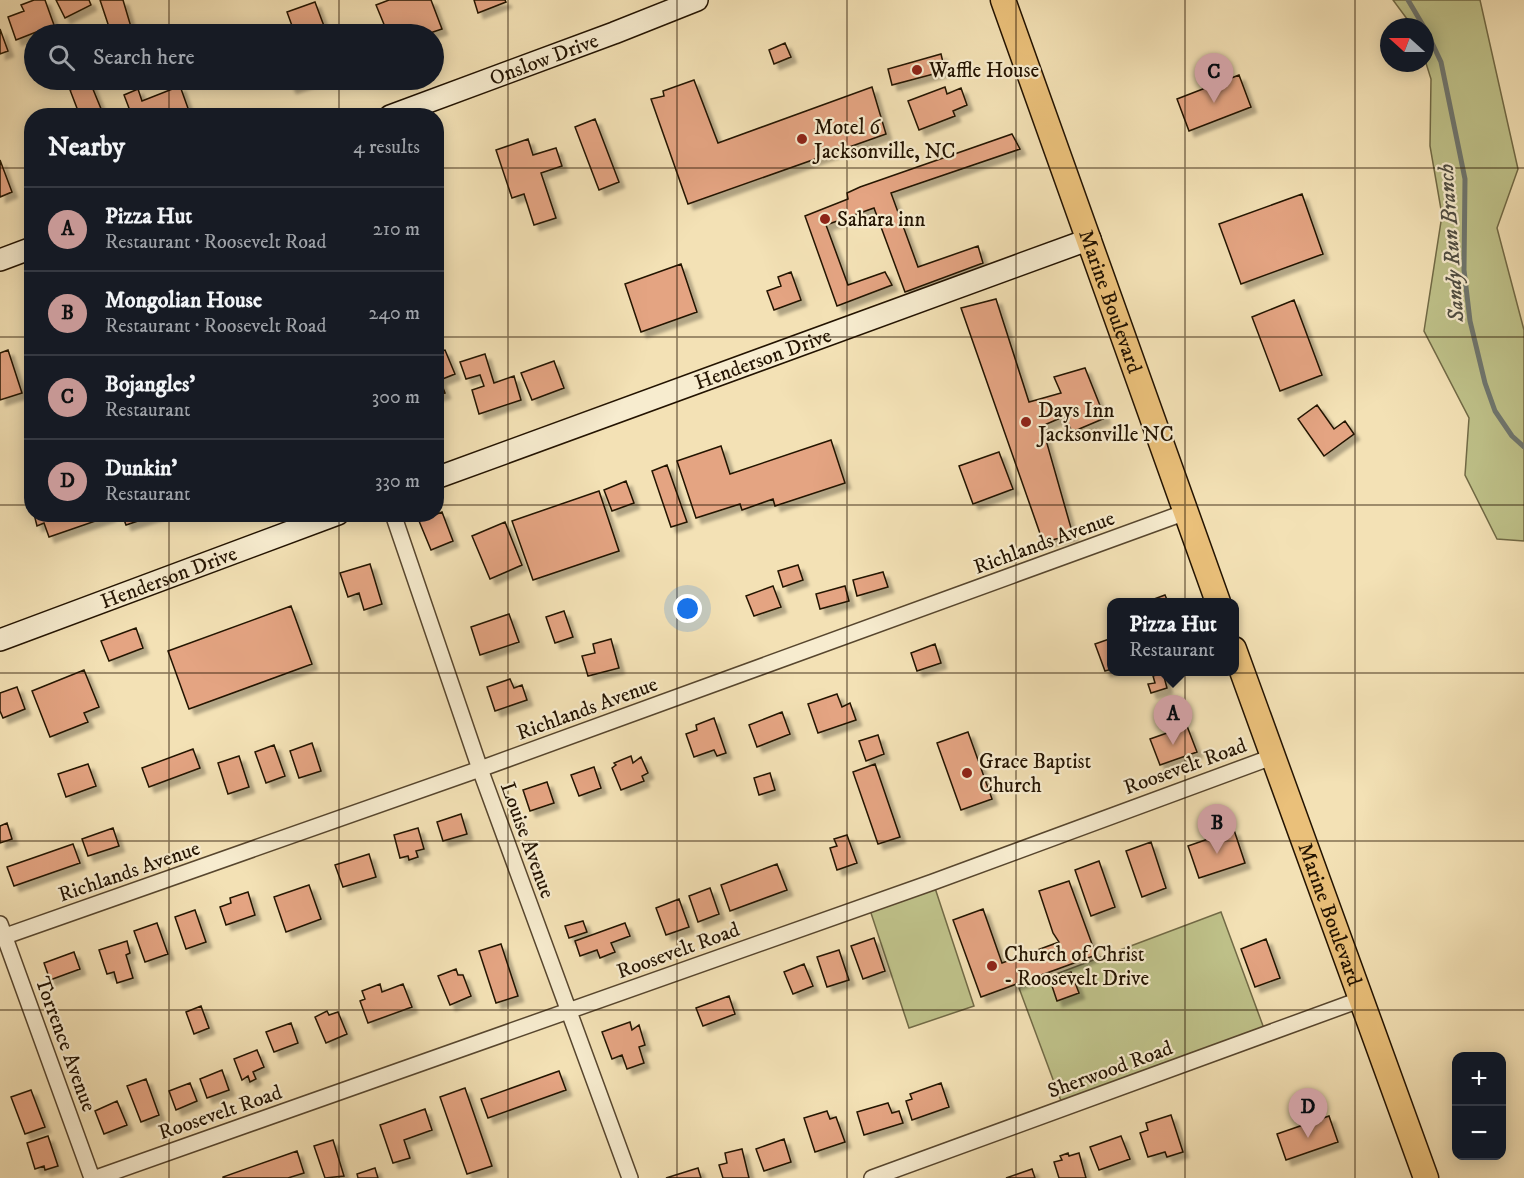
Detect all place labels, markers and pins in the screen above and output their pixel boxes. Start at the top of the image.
pin: C [1194,54,1234,103]
place label: Waffle House [928,58,1039,84]
marker: Waffle House [910,63,924,77]
place label: Motel 6 Jacksonville, NC [812,115,955,165]
marker: Motel 6 Jacksonville, NC [795,132,809,146]
place label: Sahara inn [837,207,925,233]
marker: Sahara inn [818,212,832,226]
place label: Days Inn Jacksonville NC [1036,398,1174,448]
marker: Days Inn Jacksonville NC [1019,415,1033,429]
pin: A [1154,696,1192,745]
place label: Grace Baptist Church [979,749,1092,799]
marker: Grace Baptist Church [960,766,974,780]
pin: B [1198,804,1236,854]
place label: Church of Christ - Roosevelt Drive [1004,942,1149,992]
marker: Church of Christ - Roosevelt Drive [985,959,999,973]
pin: D [1288,1088,1328,1138]

